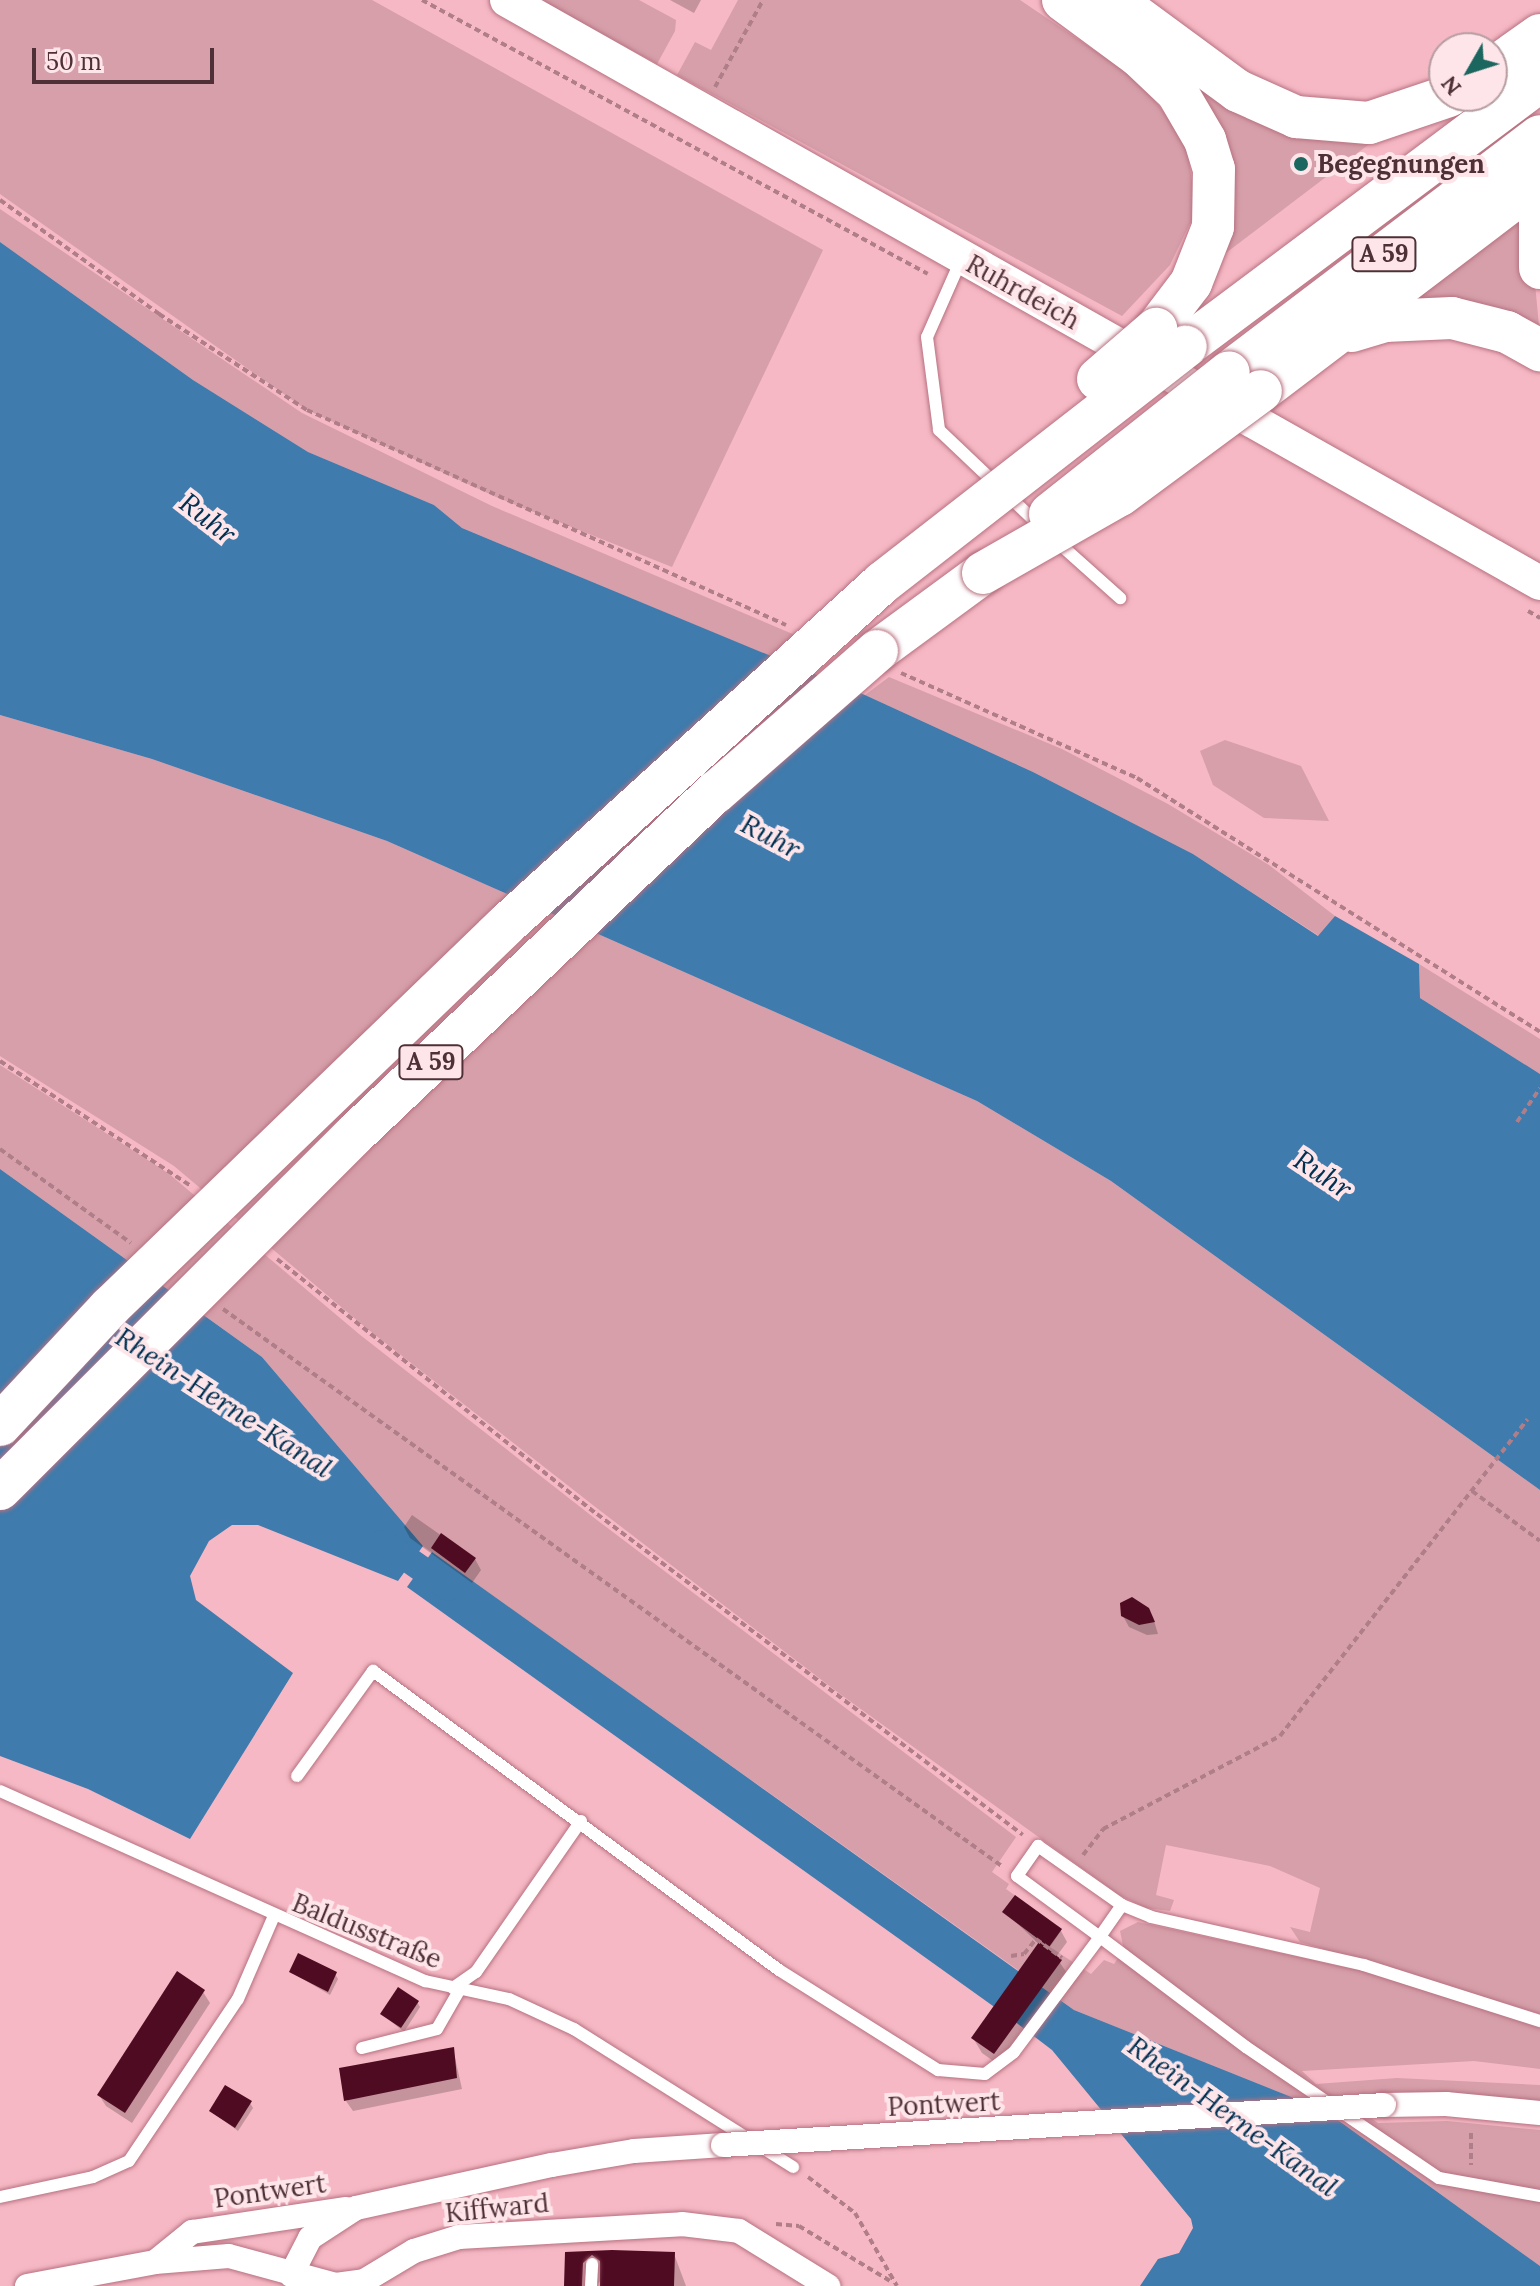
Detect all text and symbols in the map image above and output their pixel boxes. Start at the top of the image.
scale bar [36,32,218,82]
north arrow [1428,32,1508,112]
text: 50 m [46,46,102,77]
text: N [1435,70,1467,101]
place label: Begegnungen [1317,148,1485,180]
marker: Begegnungen [1292,155,1310,173]
road number: A 59 [1350,234,1418,274]
street label: Ruhrdeich [961,248,1085,336]
water label: Ruhr [173,485,243,551]
water label: Ruhr [735,806,807,866]
road number: A 59 [397,1042,465,1082]
water label: Ruhr [1288,1142,1358,1206]
water label: Rhein-Herne-Kanal [110,1320,338,1484]
street label: Baldusstraße [288,1887,446,1975]
water label: Rhein-Herne-Kanal [1122,2029,1344,2203]
street label: Pontwert [887,2085,1001,2123]
street label: Pontwert [212,2168,328,2214]
street label: Kiffward [444,2187,550,2229]

